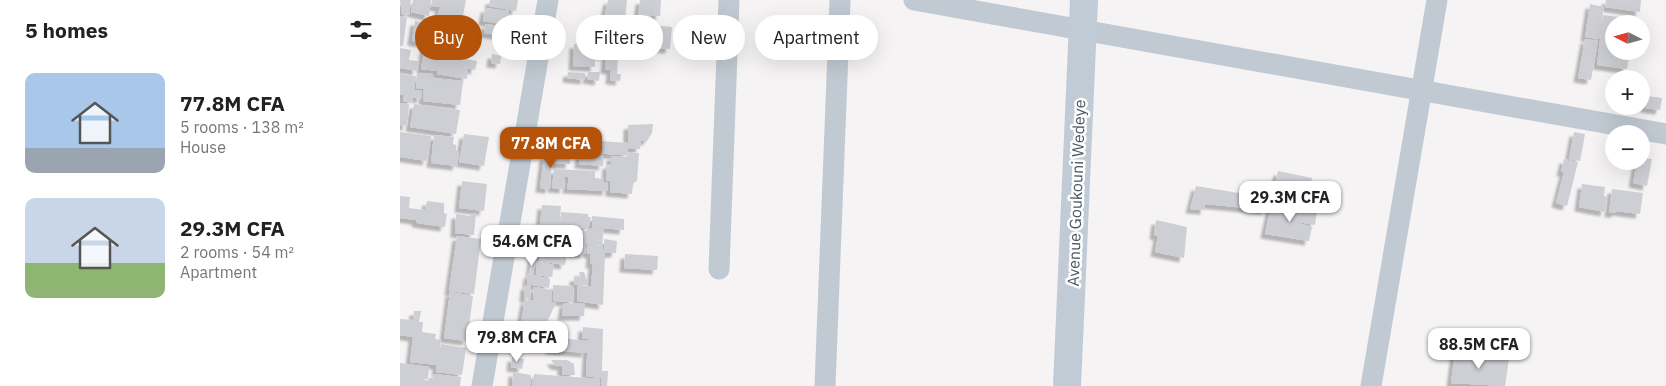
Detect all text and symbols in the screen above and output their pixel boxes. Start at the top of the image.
chip: Buy [415,15,482,60]
chip: Rent [492,15,566,60]
chip: Filters [576,15,663,60]
chip: New [673,15,745,60]
chip: Apartment [755,15,878,60]
north arrow [1605,15,1650,60]
map controls [1605,15,1650,170]
text: 5 homes [25,16,108,44]
icon: filters [347,16,375,44]
button: + [1605,70,1650,115]
text: 77.8M CFA [180,89,285,117]
icon: home [65,93,125,153]
street label: Avenue Goukouni Wedeye [1063,99,1089,287]
text: 5 rooms · 138 m² [180,117,304,137]
button: − [1605,125,1650,170]
pin: 77.8M CFA [494,126,608,169]
text: 77.8M CFA [511,133,591,153]
text: House [180,137,226,157]
pin: 29.3M CFA [1233,180,1347,223]
text: 29.3M CFA [1250,187,1330,207]
text: 29.3M CFA [180,214,285,242]
icon: home [65,218,125,278]
pin: 54.6M CFA [475,224,589,267]
text: 54.6M CFA [492,231,572,251]
text: 2 rooms · 54 m² [180,242,294,262]
text: Apartment [180,262,257,282]
pin: 79.8M CFA [460,320,574,363]
text: 79.8M CFA [477,327,557,347]
pin: 88.5M CFA [1422,328,1536,370]
text: 88.5M CFA [1439,334,1519,354]

